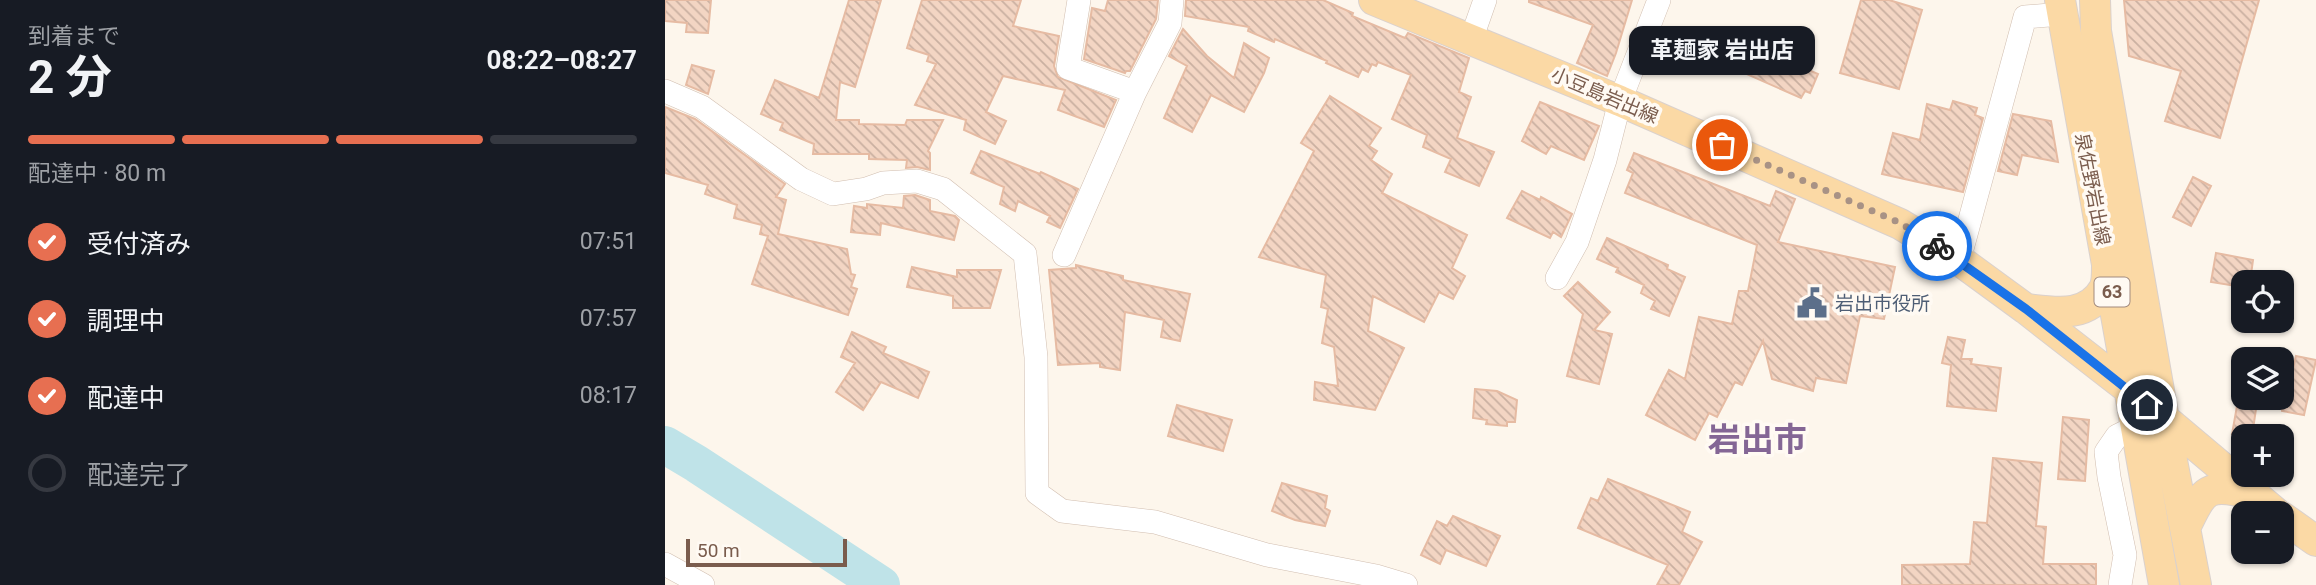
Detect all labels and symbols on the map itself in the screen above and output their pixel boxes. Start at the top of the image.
callout: 革麺家 岩出店 [1629,26,1815,75]
street label: 小豆島岩出線 [1548,63,1662,128]
pin [1692,115,1752,175]
street label: 泉佐野岩出線 [2070,131,2115,247]
courier [1902,211,1972,281]
road number: 63 [2095,278,2129,306]
public building icon: 岩出市役所 [1795,286,1829,320]
place label: 岩出市役所 [1835,292,1930,315]
pin [2117,375,2177,435]
district label: 岩出市 [1708,420,1807,459]
scale bar [686,536,847,568]

